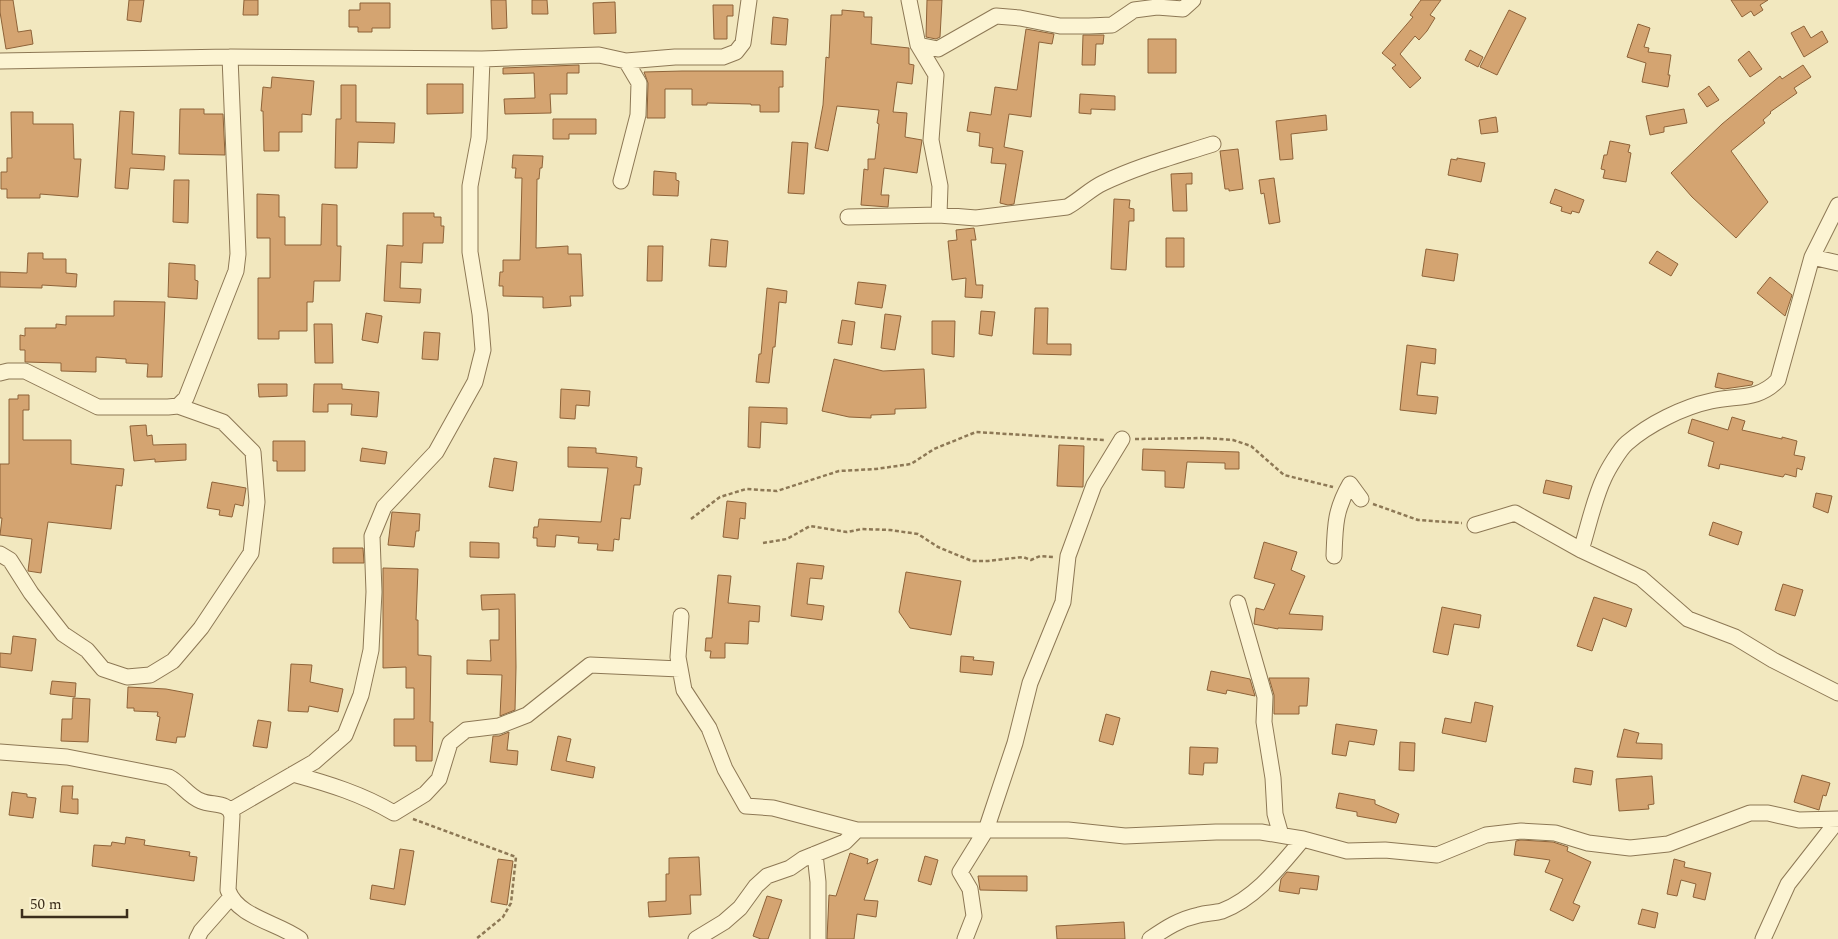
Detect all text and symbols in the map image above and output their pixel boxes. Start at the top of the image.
scale bar [22,886,128,918]
text: 50 m [30,893,62,916]

